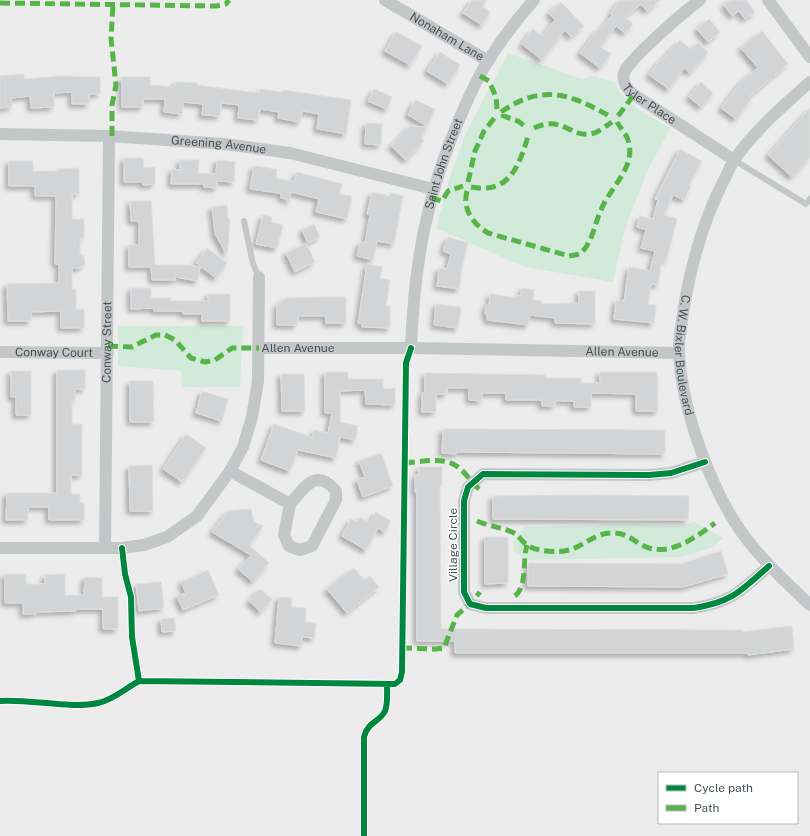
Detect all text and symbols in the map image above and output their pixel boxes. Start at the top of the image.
street label: Nonaham Lane [408,9,487,64]
street label: Tyler Place [619,81,679,127]
street label: Saint John Street [422,116,466,211]
street label: Greening Avenue [171,133,267,157]
street label: C. W. Bixler Boulevard [672,294,696,417]
street label: Conway Street [100,301,114,383]
street label: Allen Avenue [261,341,335,355]
street label: Allen Avenue [585,344,659,360]
street label: Conway Court [15,345,93,360]
street label: Village Circle [446,508,460,582]
legend [658,772,798,824]
text: Cycle path [694,781,753,795]
text: Path [694,801,720,815]

